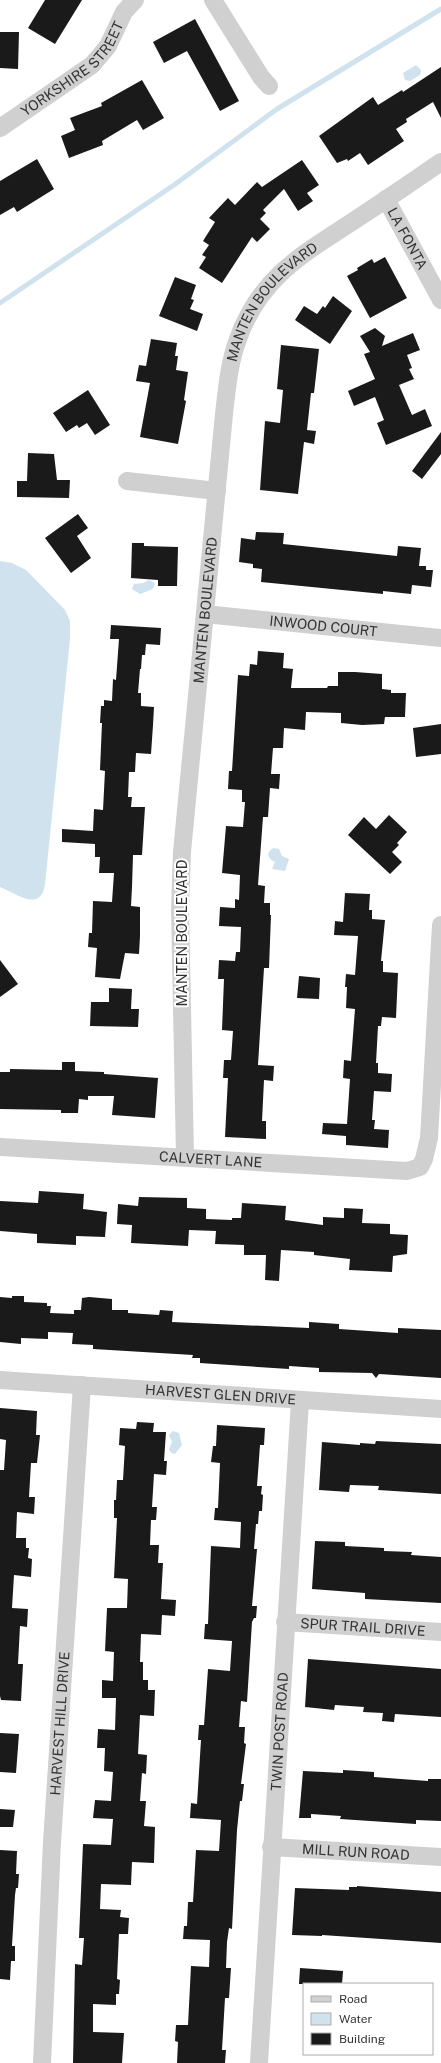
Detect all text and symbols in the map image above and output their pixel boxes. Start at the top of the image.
street label: YORKSHIRE STREET [18,19,127,119]
street label: LA FONTA [384,205,431,272]
street label: MANTEN BOULEVARD [224,239,320,363]
street label: MANTEN BOULEVARD [190,536,220,684]
street label: INWOOD COURT [269,613,378,639]
street label: MANTEN BOULEVARD [174,860,190,1006]
street label: CALVERT LANE [159,1148,263,1170]
street label: HARVEST GLEN DRIVE [145,1382,296,1407]
street label: SPUR TRAIL DRIVE [300,1615,426,1639]
street label: HARVEST HILL DRIVE [47,1651,72,1796]
street label: TWIN POST ROAD [268,1672,291,1792]
street label: MILL RUN ROAD [302,1841,410,1863]
legend [303,1983,433,2055]
text: Road [339,1992,367,2006]
text: Water [339,2012,373,2026]
text: Building [339,2032,385,2046]

